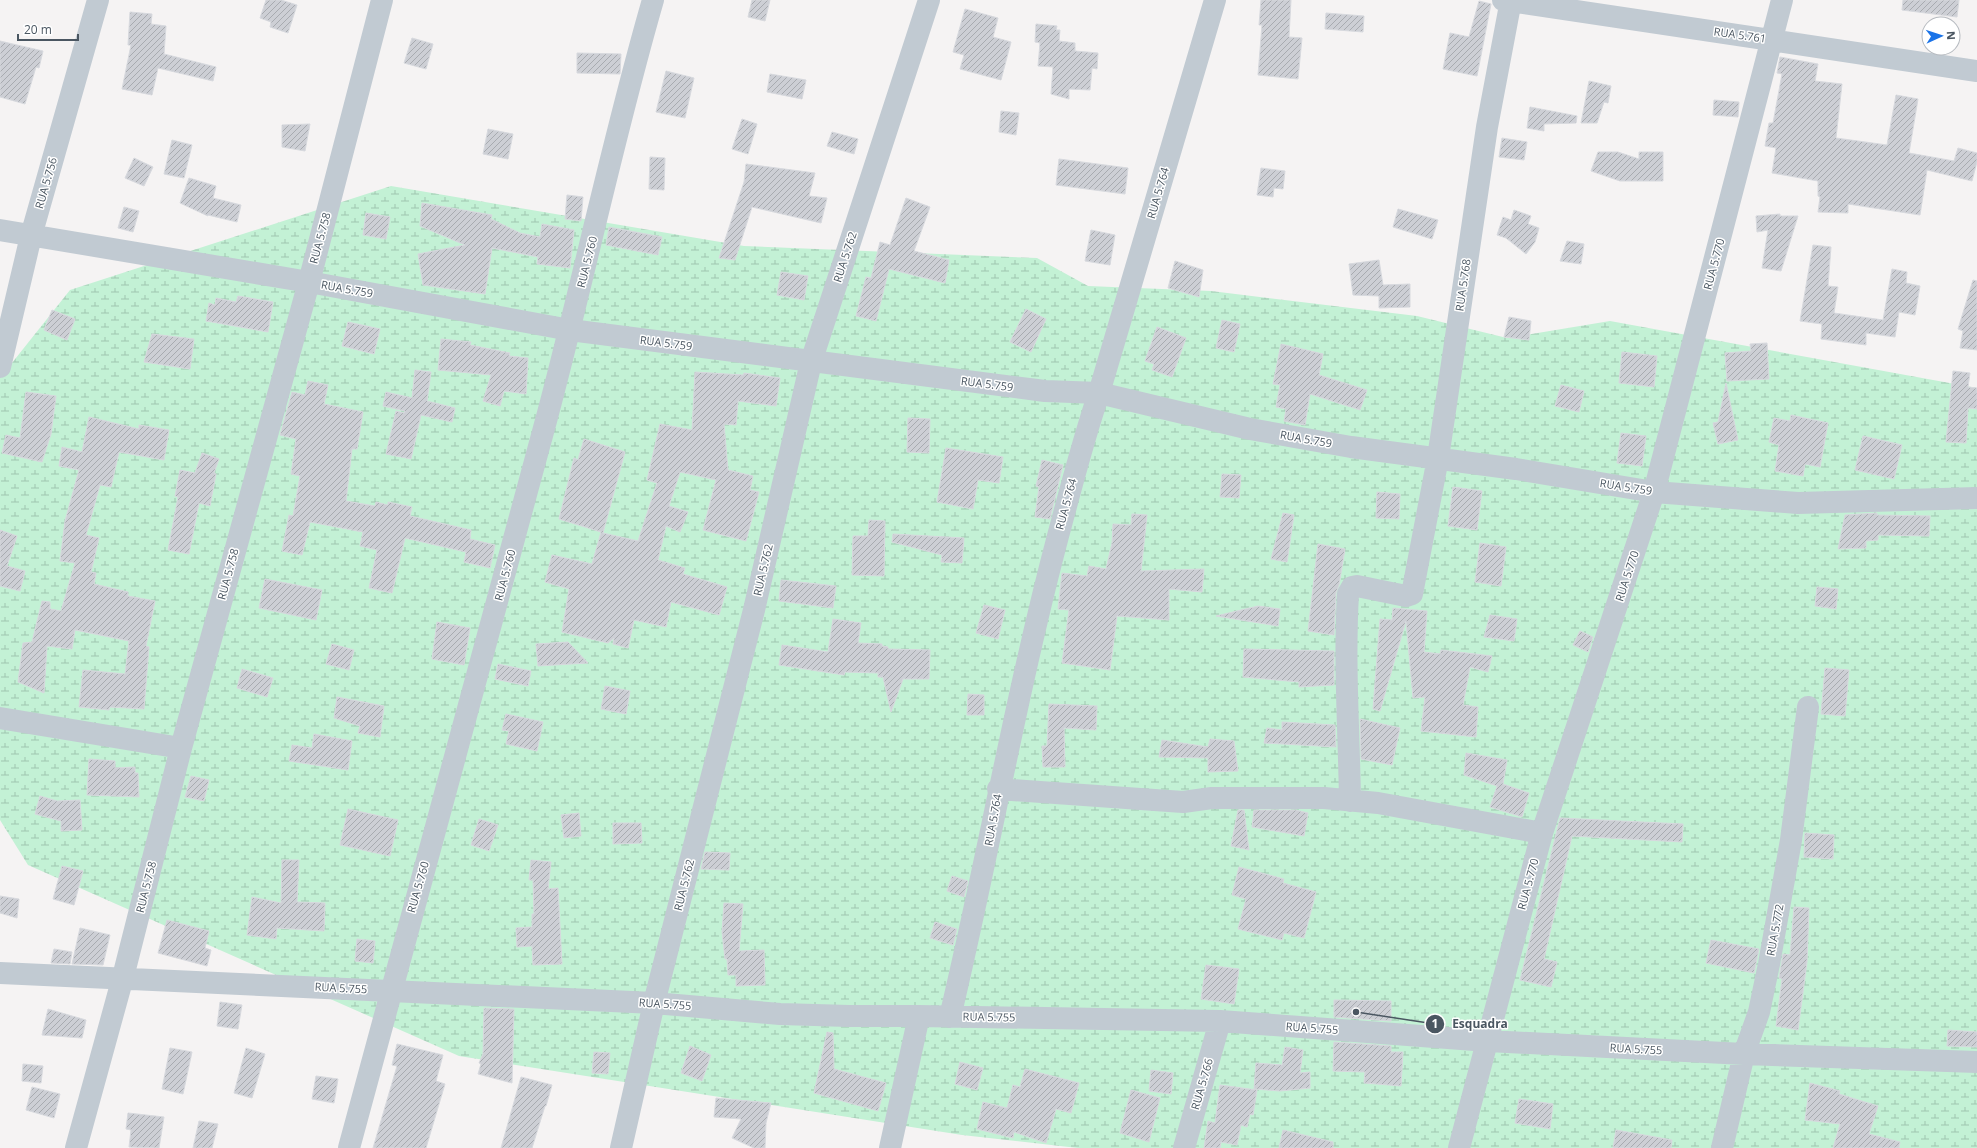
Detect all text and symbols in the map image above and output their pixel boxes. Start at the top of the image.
scale bar [18,16,78,42]
north arrow [1921,16,1961,56]
text: 20 m [24,21,52,38]
street label: RUA 5.761 [1713,23,1767,46]
text: N [1944,31,1959,40]
street label: RUA 5.756 [31,155,60,210]
street label: RUA 5.764 [1143,165,1172,220]
street label: RUA 5.758 [305,210,334,265]
street label: RUA 5.762 [829,229,860,284]
street label: RUA 5.760 [573,235,600,289]
street label: RUA 5.770 [1699,236,1728,291]
street label: RUA 5.768 [1451,258,1474,312]
street label: RUA 5.759 [320,277,374,300]
street label: RUA 5.759 [639,332,693,353]
street label: RUA 5.759 [960,373,1014,394]
street label: RUA 5.759 [1279,427,1333,450]
street label: RUA 5.759 [1599,475,1653,498]
street label: RUA 5.764 [1051,476,1080,531]
street label: RUA 5.762 [749,543,776,597]
street label: RUA 5.758 [213,546,242,601]
street label: RUA 5.760 [490,547,519,602]
street label: RUA 5.770 [1611,548,1642,603]
street label: RUA 5.764 [981,792,1005,847]
street label: RUA 5.770 [1513,856,1542,911]
street label: RUA 5.762 [670,858,697,912]
street label: RUA 5.760 [403,859,432,914]
street label: RUA 5.758 [132,860,159,914]
street label: RUA 5.772 [1763,903,1786,957]
street label: RUA 5.755 [314,979,368,996]
street label: RUA 5.755 [638,994,692,1013]
street label: RUA 5.755 [963,1009,1015,1024]
callout: Esquadra [1425,1012,1516,1036]
text: 1 [1432,1015,1438,1032]
text: Esquadra [1452,1015,1508,1032]
street label: RUA 5.755 [1285,1018,1339,1037]
street label: RUA 5.755 [1609,1040,1663,1057]
street label: RUA 5.766 [1187,1056,1216,1111]

